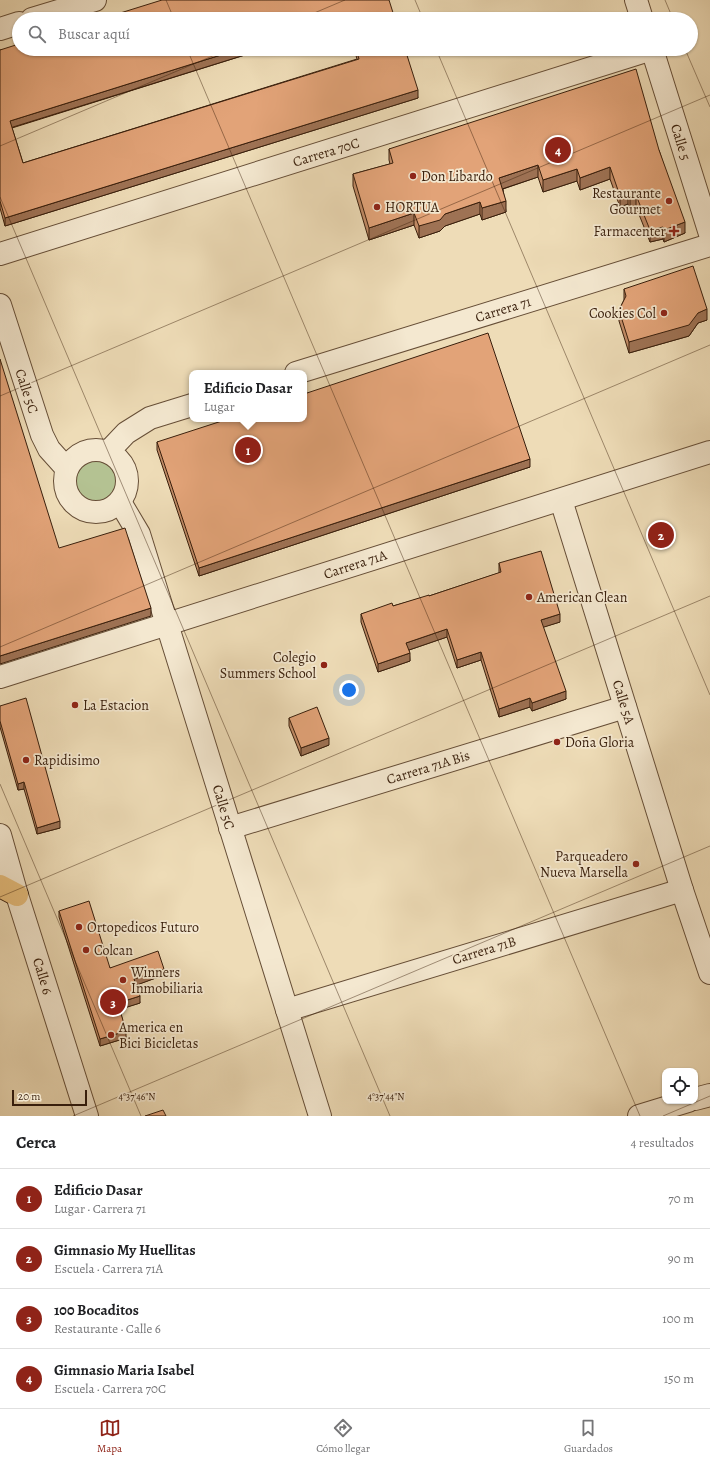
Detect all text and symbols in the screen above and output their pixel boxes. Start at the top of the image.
search box [12,12,698,56]
icon: search [26,23,48,45]
text: Buscar aquí [58,24,130,44]
street label: Calle 5 [666,122,695,163]
street label: Carrera 70C [290,133,362,172]
pin: 4 [545,135,571,165]
place label: Don Libardo [421,167,493,186]
marker: Don Libardo [408,171,418,181]
place label: Restaurante Gourmet [592,184,661,219]
marker: Restaurante Gourmet [664,196,674,206]
place label: HORTUA [385,198,440,217]
marker: HORTUA [372,202,382,212]
place label: Farmacenter [593,222,667,241]
marker: Farmacenter [669,226,679,236]
street label: Carrera 71 [473,292,534,327]
place label: Cookies Col [589,304,657,323]
marker: Cookies Col [659,308,669,318]
street label: Calle 5C [10,366,43,416]
popup [189,370,307,422]
text: Edificio Dasar [204,378,292,398]
text: Lugar [204,398,235,415]
pin: 1 [235,435,261,465]
pin: 2 [648,520,674,550]
street label: Carrera 71A [321,545,390,584]
place label: American Clean [536,588,628,607]
marker: American Clean [524,592,534,602]
place label: Colegio Summers School [220,648,317,683]
marker: Colegio Summers School [319,660,329,670]
street label: Calle 5A [608,678,639,727]
your location [339,680,359,700]
place label: La Estacion [83,696,149,715]
marker: La Estacion [70,700,80,710]
place label: Doña Gloria [565,733,635,752]
marker: Doña Gloria [552,737,562,747]
street label: Carrera 71A Bis [384,746,472,789]
place label: Rapidisimo [34,751,100,770]
marker: Rapidisimo [21,755,31,765]
street label: Calle 5C [208,782,239,832]
place label: Parqueadero Nueva Marsella [540,847,628,882]
marker: Parqueadero Nueva Marsella [631,859,641,869]
place label: Ortopedicos Futuro [87,918,199,937]
marker: Ortopedicos Futuro [74,922,84,932]
street label: Carrera 71B [450,932,518,969]
place label: Colcan [94,941,133,960]
marker: Colcan [81,945,91,955]
street label: Calle 6 [28,955,57,997]
place label: Winners Inmobiliaria [130,963,203,998]
marker: Winners Inmobiliaria [118,975,128,985]
pin: 3 [100,987,126,1017]
place label: America en Bici Bicicletas [118,1018,198,1053]
marker: America en Bici Bicicletas [106,1030,116,1040]
map controls [662,1068,698,1104]
button: locate [662,1068,698,1104]
scale bar [12,1088,87,1107]
text: 20 m [18,1089,40,1104]
text: 4°37'46"N [119,1090,156,1103]
text: 4°37'44"N [368,1090,404,1103]
text: Cerca [16,1131,56,1154]
text: 4 resultados [630,1134,694,1151]
text: Edificio Dasar [54,1180,143,1200]
text: 1 [27,1190,31,1207]
text: 70 m [668,1190,694,1207]
text: Lugar · Carrera 71 [54,1200,146,1217]
text: Gimnasio My Huellitas [54,1240,196,1260]
text: 2 [26,1250,32,1267]
text: 90 m [668,1250,694,1267]
text: Escuela · Carrera 71A [54,1260,163,1277]
text: 100 Bocaditos [54,1300,139,1320]
text: 3 [26,1310,32,1327]
text: 100 m [662,1310,694,1327]
text: Restaurante · Calle 6 [54,1320,161,1337]
text: Gimnasio Maria Isabel [54,1360,194,1380]
text: 4 [26,1370,32,1387]
text: 150 m [664,1370,694,1387]
text: Escuela · Carrera 70C [54,1380,166,1397]
tab: Mapa [97,1417,122,1456]
tab: Cómo llegar [316,1417,370,1456]
tab: Guardados [564,1417,613,1456]

